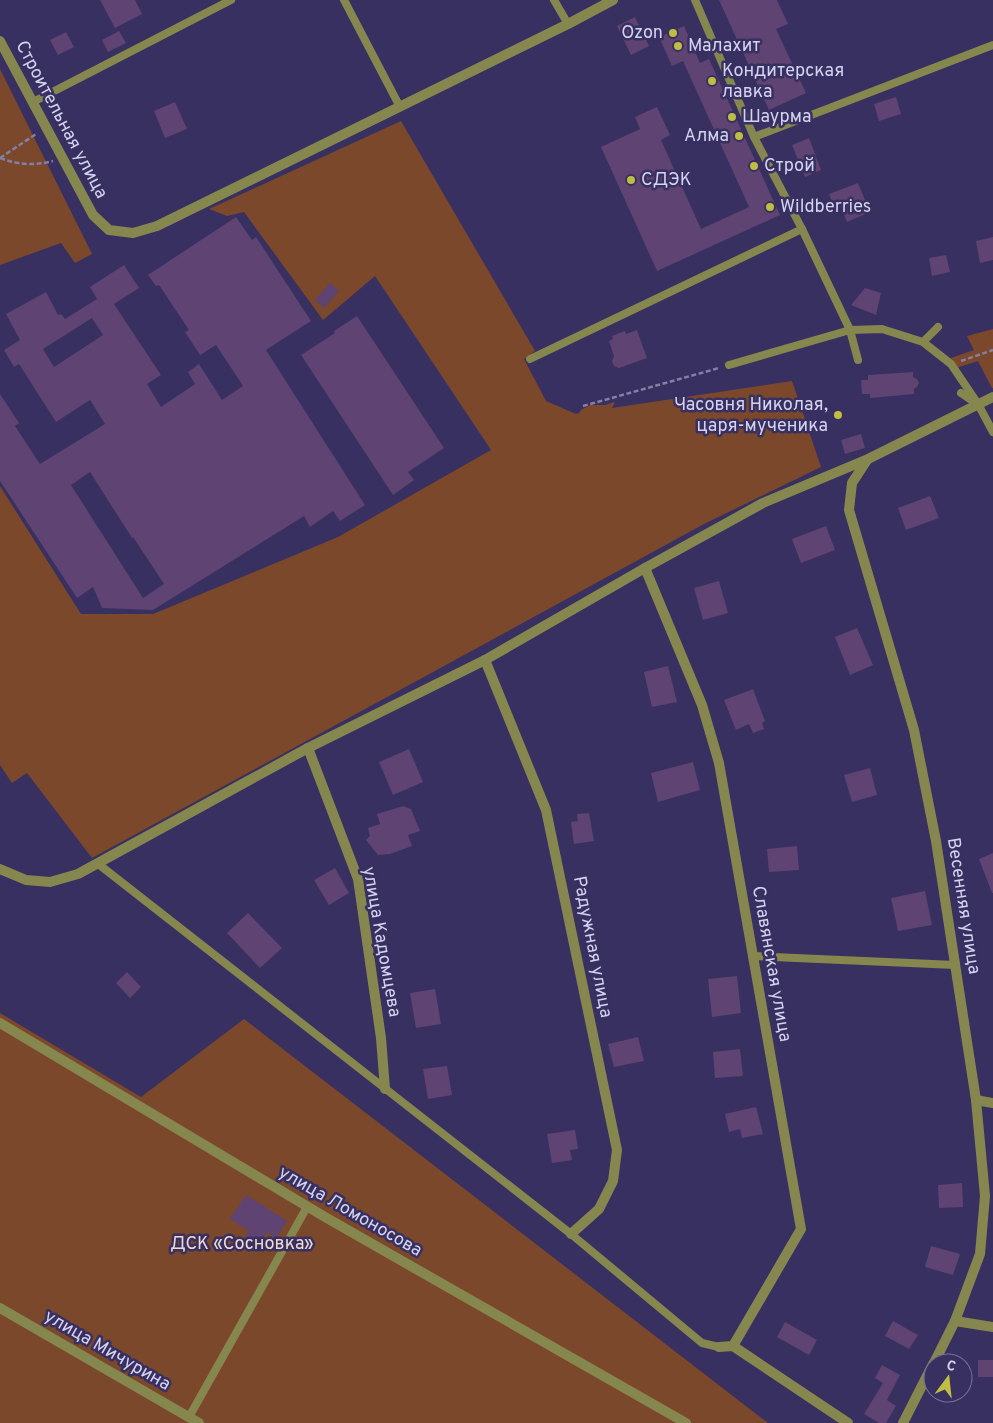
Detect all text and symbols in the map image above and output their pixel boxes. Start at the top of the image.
place label: Ozon [621,22,663,45]
marker: Ozon [667,27,679,39]
place label: Малахит [688,35,761,58]
street label: Строительная улица [10,37,112,203]
marker: Малахит [672,40,684,52]
place label: Кондитерская лавка [722,60,844,104]
marker: Кондитерская лавка [706,75,718,87]
place label: Шаурма [742,106,811,129]
marker: Шаурма [726,111,738,123]
place label: Алма [684,125,729,148]
marker: Алма [733,130,745,142]
place label: Строй [764,155,815,178]
marker: Строй [748,160,760,172]
place label: СДЭК [641,169,692,192]
marker: СДЭК [625,174,637,186]
place label: Wildberries [780,196,871,219]
marker: Wildberries [764,201,776,213]
place label: Часовня Николая, царя-мученика [674,394,828,438]
marker: Часовня Николая, царя-мученика [832,409,844,421]
street label: Весенняя улица [941,836,985,976]
street label: улица Кадомцева [356,865,406,1019]
street label: Радужная улица [567,874,617,1020]
street label: Славянская улица [746,884,796,1044]
street label: улица Ломоносова [274,1161,426,1263]
park label: ДСК «Сосновка» [170,1233,314,1256]
street label: улица Мичурина [40,1305,174,1397]
north arrow [923,1353,973,1403]
text: С [944,1358,958,1376]

